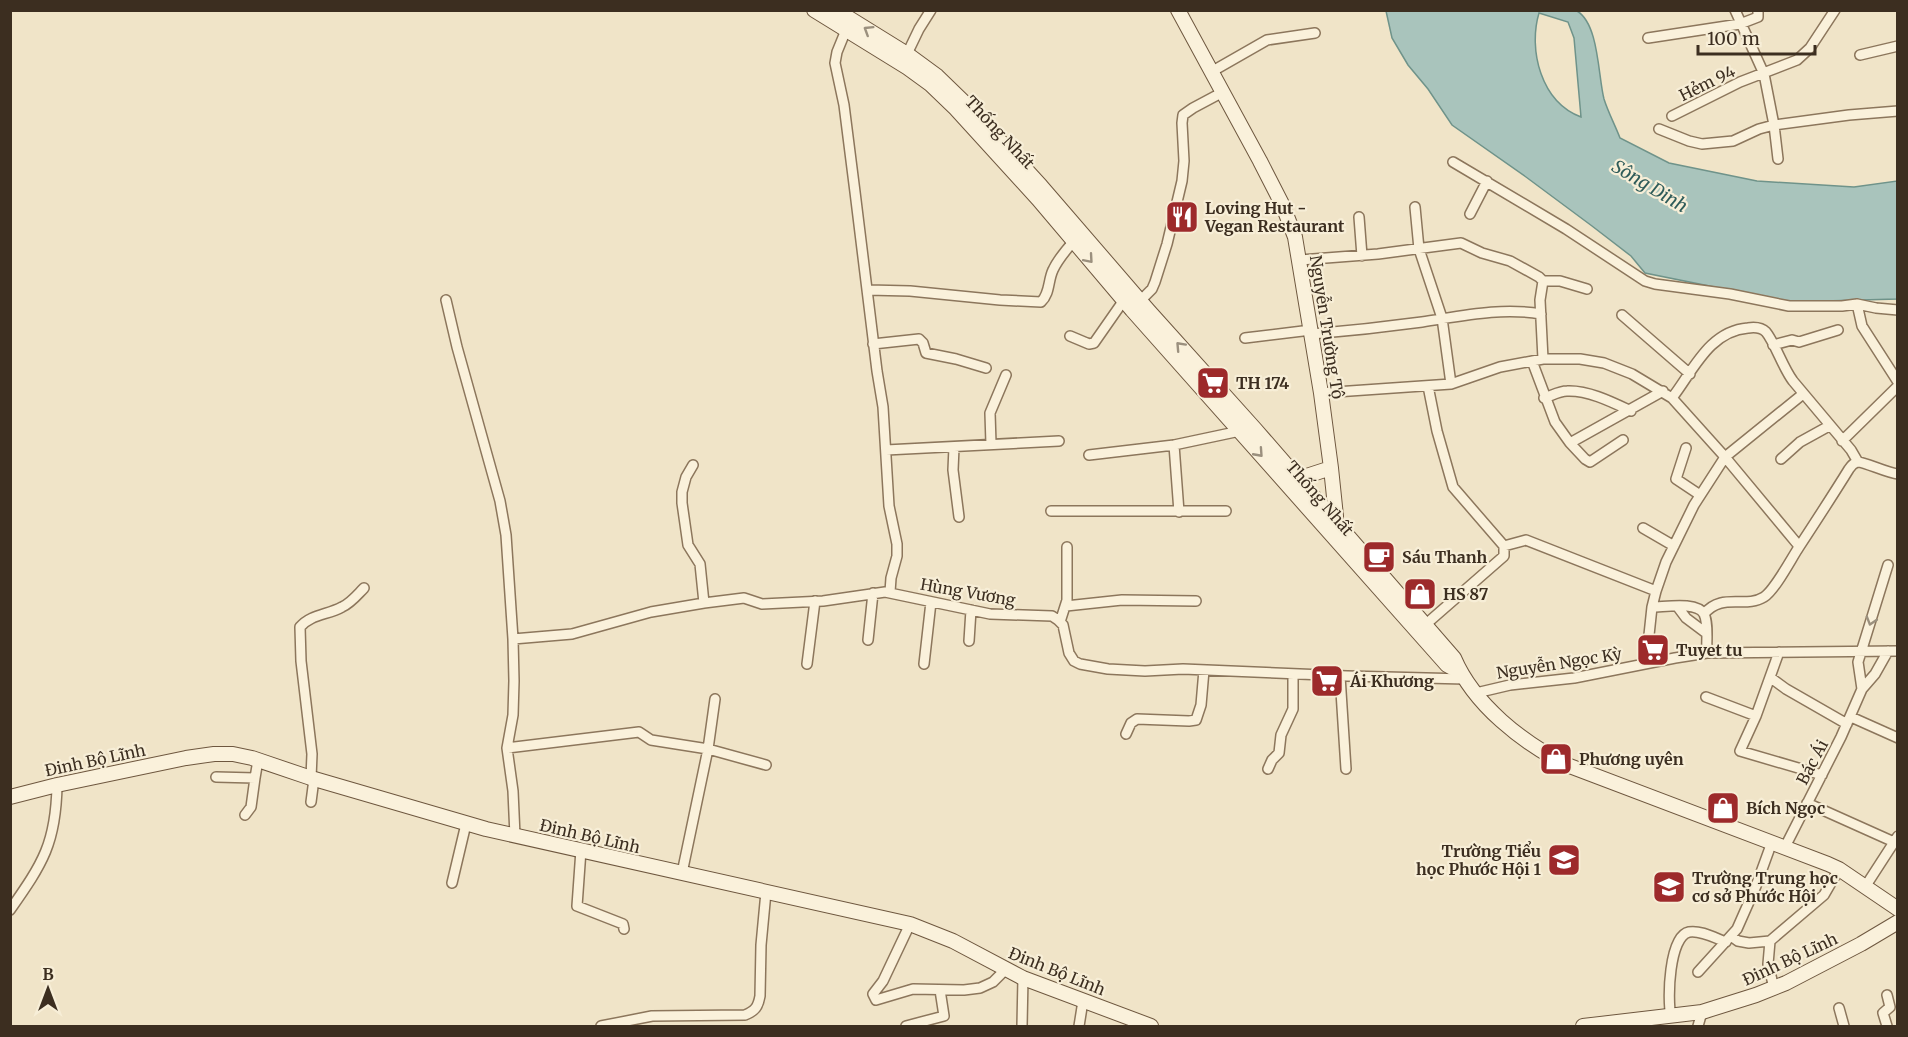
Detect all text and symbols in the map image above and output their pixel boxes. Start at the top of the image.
scale bar [1698,18,1815,56]
one-way arrow [863,26,874,37]
text: 100 m [1707,27,1760,50]
street label: Hẻm 94 [1676,61,1738,105]
street label: Thống Nhất [961,91,1039,173]
water label: Sông Dinh [1608,154,1692,218]
place label: Loving Hut - Vegan Restaurant [1204,198,1345,236]
restaurant icon: Loving Hut - Vegan Restaurant [1164,199,1200,235]
one-way arrow [1081,252,1092,263]
street label: Nguyễn Trường Tộ [1306,254,1348,400]
one-way arrow [1176,342,1187,353]
supermarket icon: TH 174 [1195,365,1231,401]
place label: TH 174 [1236,373,1289,393]
one-way arrow [1252,446,1263,456]
street label: Thống Nhất [1282,456,1358,540]
cafe icon: Sáu Thanh [1361,539,1397,575]
place label: Sáu Thanh [1402,547,1488,567]
street label: Hùng Vương [919,574,1017,610]
shop icon: HS 87 [1402,576,1438,612]
place label: HS 87 [1443,584,1489,604]
one-way arrow [1866,615,1878,626]
supermarket icon: Tuyet tu [1635,632,1671,668]
place label: Tuyet tu [1676,640,1742,660]
street label: Nguyễn Ngọc Kỳ [1495,643,1624,683]
supermarket icon: Ái Khương [1309,663,1345,699]
place label: Ái Khương [1349,671,1434,691]
street label: Bác Ái [1792,736,1832,788]
street label: Đinh Bộ Lĩnh [43,739,148,780]
shop icon: Phương uyên [1538,741,1574,777]
place label: Phương uyên [1579,749,1684,769]
shop icon: Bích Ngọc [1705,790,1741,826]
place label: Bích Ngọc [1746,798,1825,818]
street label: Đinh Bộ Lĩnh [538,815,643,857]
place label: Trường Tiểu học Phước Hội 1 [1416,841,1542,879]
school or university icon: Trường Tiểu học Phước Hội 1 [1546,842,1582,878]
place label: Trường Trung học cơ sở Phước Hội [1692,868,1838,906]
school or university icon: Trường Trung học cơ sở Phước Hội [1651,869,1687,905]
street label: Đinh Bộ Lĩnh [1739,928,1841,990]
street label: Đinh Bộ Lĩnh [1006,943,1109,1000]
north arrow [18,959,78,1019]
text: B [42,964,54,984]

